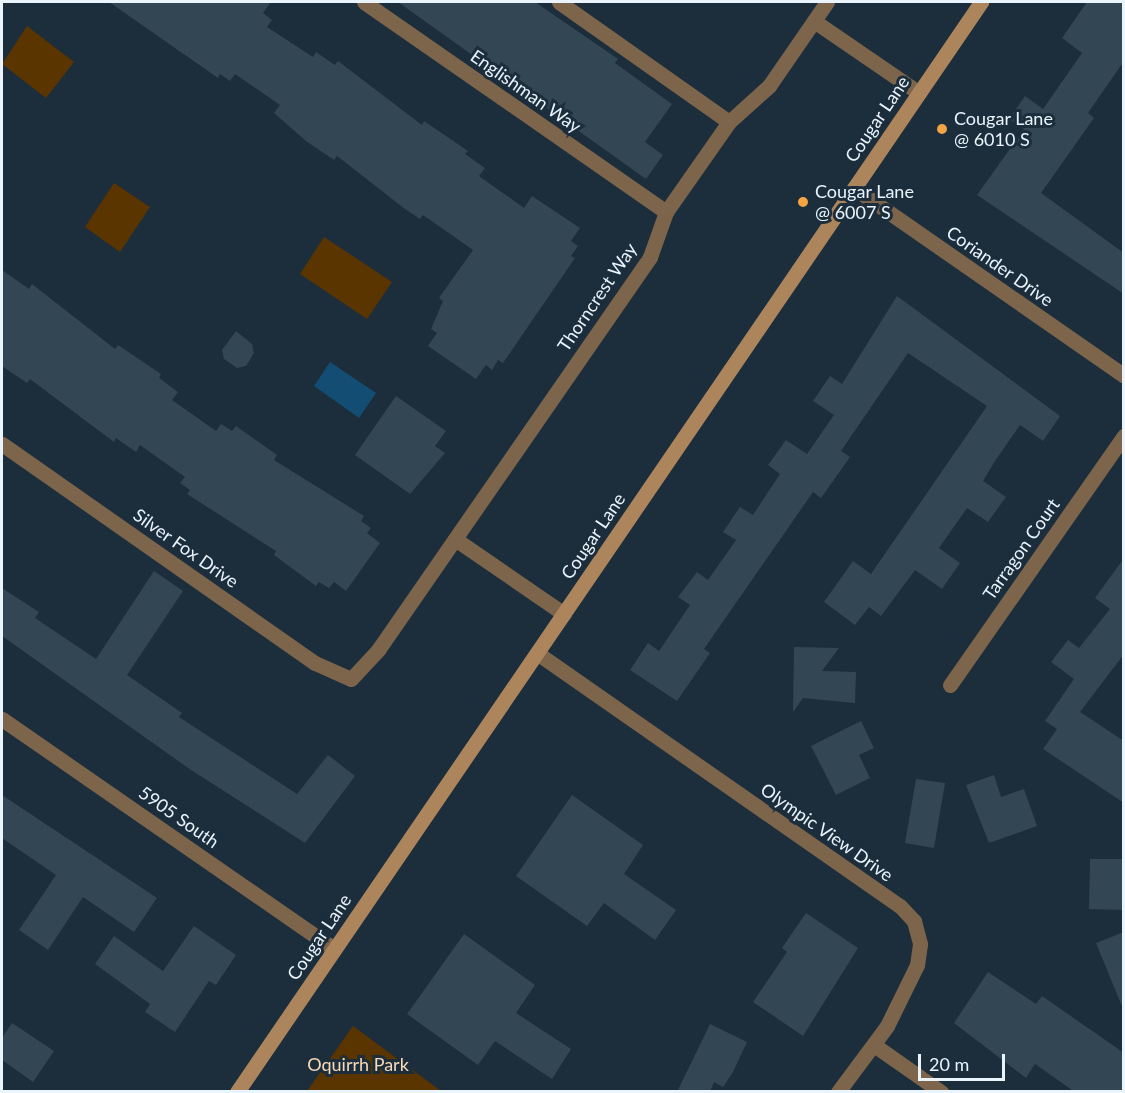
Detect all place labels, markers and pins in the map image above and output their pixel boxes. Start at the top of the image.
place label: Cougar Lane @ 6010 S [954,108,1053,150]
marker: Cougar Lane @ 6010 S [935,122,949,136]
place label: Cougar Lane @ 6007 S [815,181,914,224]
marker: Cougar Lane @ 6007 S [796,195,810,209]

